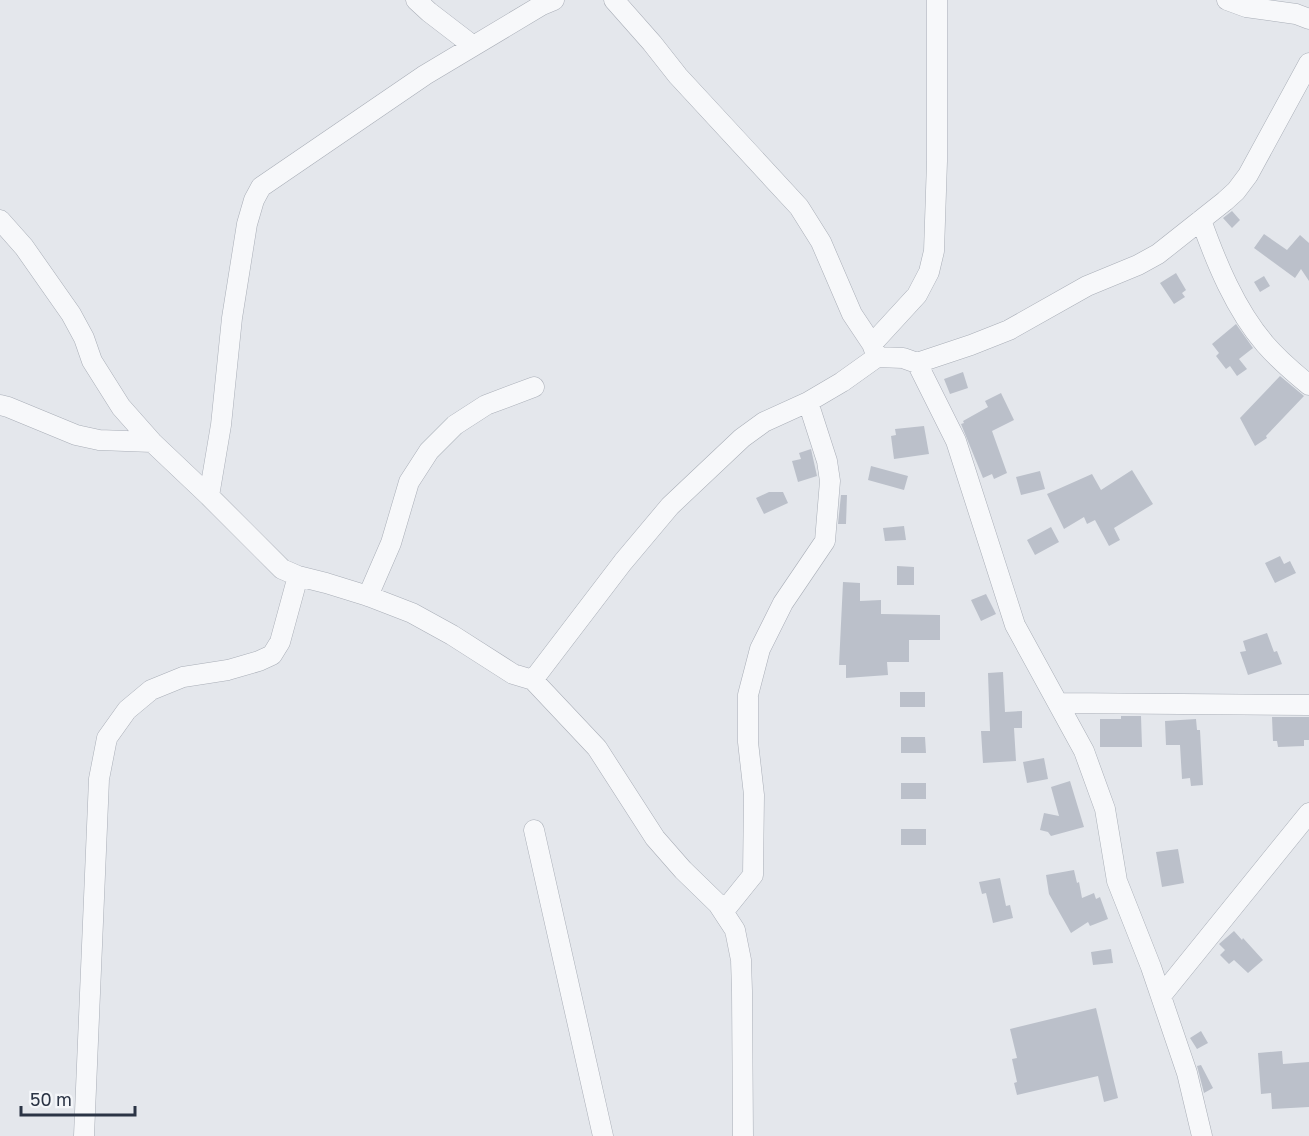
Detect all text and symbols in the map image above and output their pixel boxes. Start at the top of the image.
scale bar [21,1079,135,1117]
text: 50 m [30,1088,72,1110]

